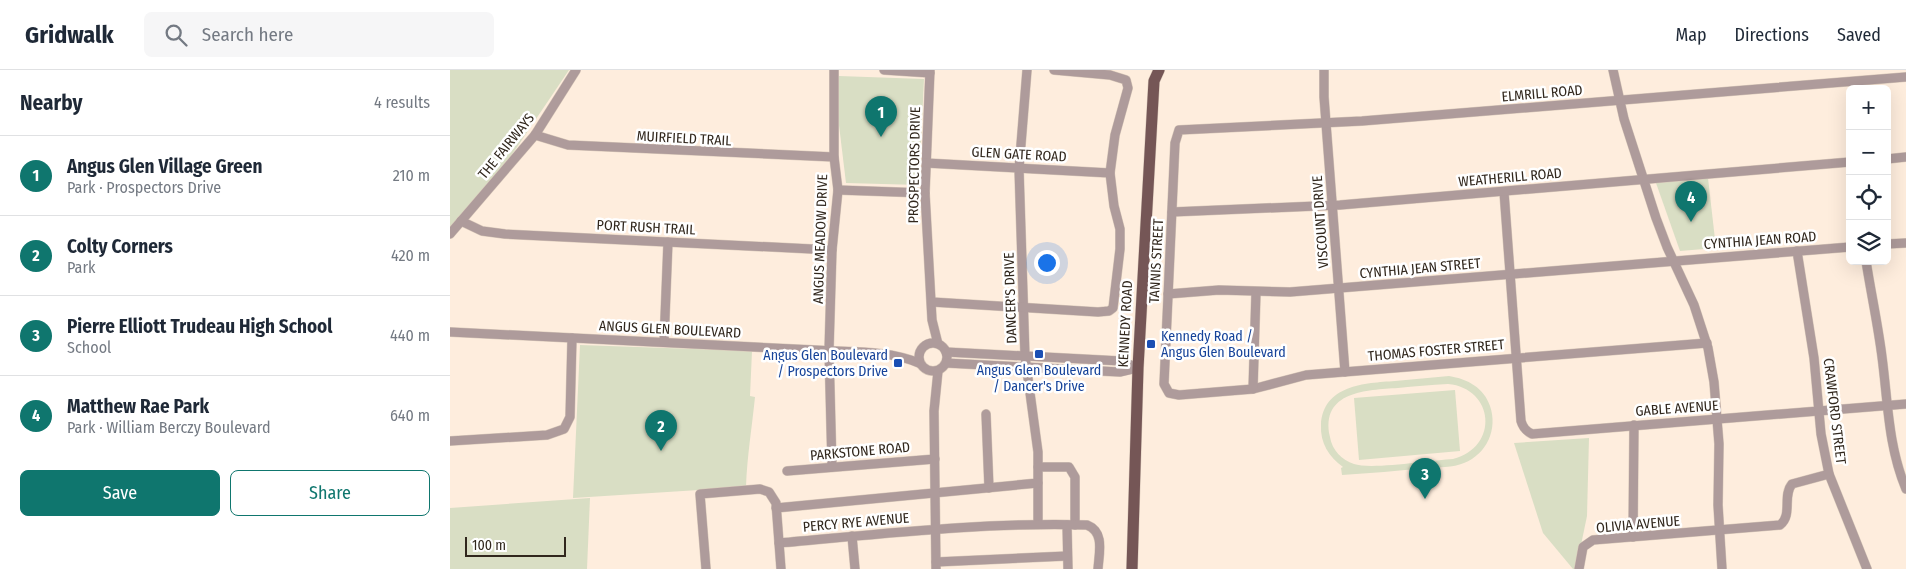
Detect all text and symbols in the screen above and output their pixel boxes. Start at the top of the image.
search box [144,12,494,57]
text: Gridwalk [25,21,114,49]
icon: search [162,21,190,49]
text: Search here [202,23,293,46]
text: Map [1675,24,1707,46]
text: Directions [1735,24,1809,46]
text: Saved [1837,24,1881,46]
street label: ELMRILL ROAD [1501,81,1583,106]
map controls [1846,85,1891,265]
button: + [1846,85,1891,130]
text: Nearby [20,90,82,116]
text: 4 results [374,93,430,112]
pin: 1 [865,96,897,137]
street label: PROSPECTORS DRIVE [905,106,924,224]
street label: THE FAIRWAYS [475,110,538,183]
street label: MUIRFIELD TRAIL [636,128,732,149]
button: − [1846,130,1891,175]
street label: GLEN GATE ROAD [971,144,1067,165]
text: Angus Glen Village Green [67,155,262,178]
street label: WEATHERILL ROAD [1458,165,1563,190]
text: 1 [33,166,39,185]
text: 210 m [393,166,430,185]
street label: ANGUS MEADOW DRIVE [810,173,831,304]
street label: VISCOUNT DRIVE [1309,175,1332,269]
button: locate [1846,175,1891,220]
text: Park · Prospectors Drive [67,178,221,197]
pin: 4 [1675,181,1707,222]
street label: PORT RUSH TRAIL [596,216,696,239]
street label: TANNIS STREET [1146,218,1167,304]
button: layers [1846,220,1891,265]
street label: CYNTHIA JEAN ROAD [1703,228,1817,253]
text: Colty Corners [67,235,173,258]
text: 2 [32,246,40,265]
text: 420 m [391,246,430,265]
your location [1034,250,1060,276]
street label: DANCER'S DRIVE [1000,252,1021,344]
street label: CYNTHIA JEAN STREET [1359,255,1482,282]
text: Park [67,258,95,277]
street label: KENNEDY ROAD [1115,280,1136,368]
text: Pierre Elliott Trudeau High School [67,315,332,338]
street label: ANGUS GLEN BOULEVARD [598,317,741,342]
text: 3 [32,326,40,345]
text: 440 m [390,326,430,345]
place label: Kennedy Road / Angus Glen Boulevard [1161,328,1286,361]
street label: THOMAS FOSTER STREET [1367,336,1505,365]
text: School [67,338,111,357]
marker: Kennedy Road / Angus Glen Boulevard [1145,338,1157,350]
place label: Angus Glen Boulevard / Prospectors Drive [763,347,888,380]
marker: Angus Glen Boulevard / Dancer's Drive [1033,348,1045,360]
marker: Angus Glen Boulevard / Prospectors Drive [892,357,904,369]
street label: CRAWFORD STREET [1820,357,1850,466]
place label: Angus Glen Boulevard / Dancer's Drive [977,362,1101,395]
text: Matthew Rae Park [67,395,209,418]
street label: GABLE AVENUE [1635,397,1720,420]
text: 4 [32,406,40,425]
text: 640 m [390,406,430,425]
pin: 2 [645,410,677,451]
text: Park · William Berczy Boulevard [67,418,271,437]
street label: PARKSTONE ROAD [809,439,911,464]
pin: 3 [1409,458,1441,499]
button: Save [20,470,220,516]
button: Share [230,470,430,516]
street label: PERCY RYE AVENUE [802,509,910,536]
street label: OLIVIA AVENUE [1595,512,1681,537]
scale bar [465,534,566,557]
text: 100 m [472,537,506,554]

